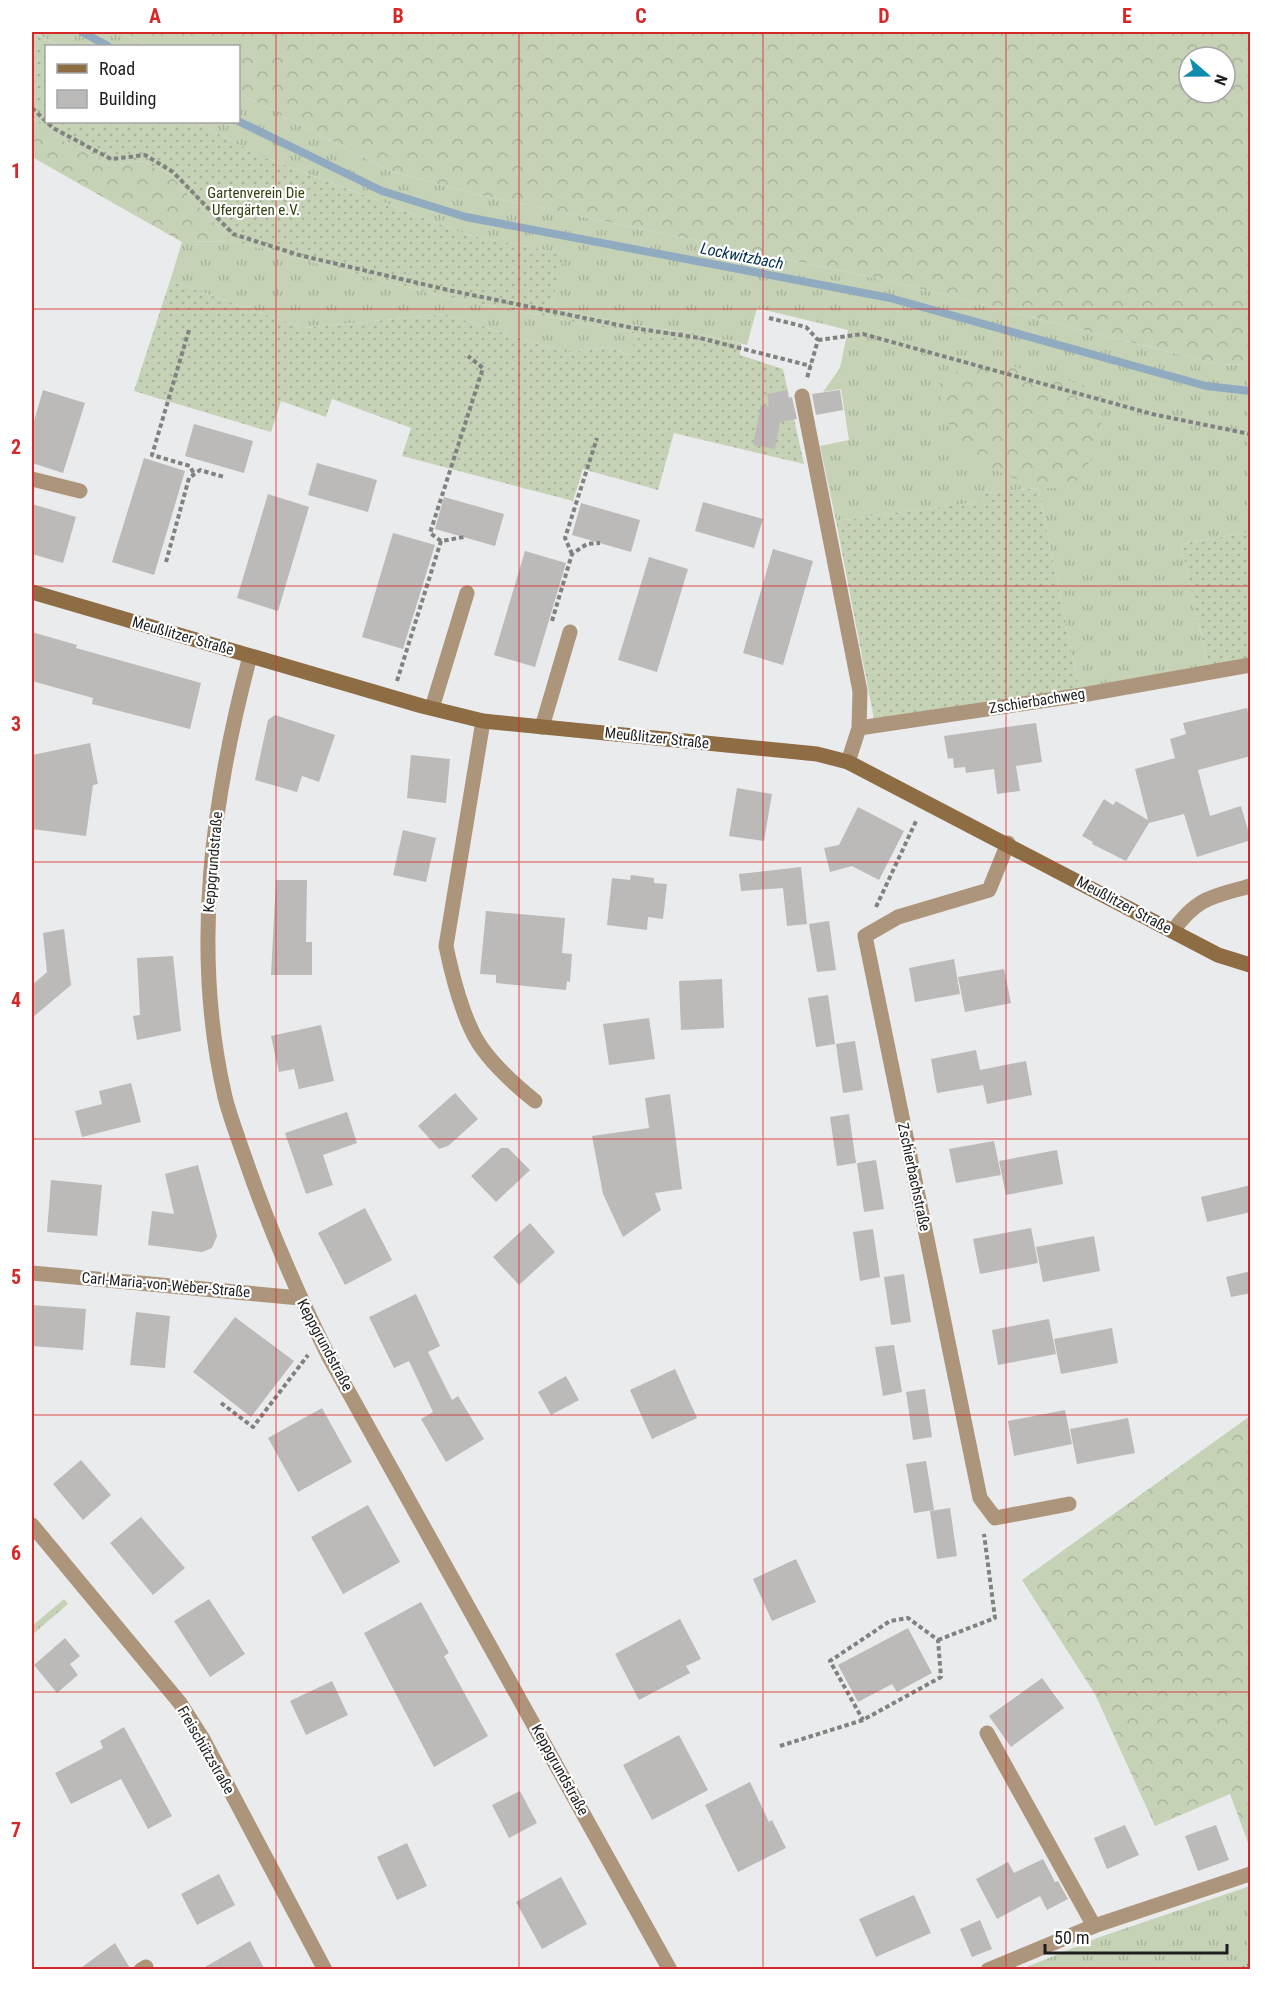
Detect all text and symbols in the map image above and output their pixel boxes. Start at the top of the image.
text: A [149,4,161,28]
text: B [392,4,404,28]
text: C [635,4,647,28]
text: D [878,4,890,28]
text: E [1122,4,1132,28]
legend [45,45,240,123]
north arrow [1177,45,1237,105]
text: Road [99,58,135,79]
text: N [1210,72,1231,88]
text: Building [99,88,156,109]
text: 1 [11,159,21,183]
park label: Gartenverein Die Ufergärten e.V. [207,184,305,219]
water label: Lockwitzbach [699,239,785,273]
text: 2 [11,435,21,459]
street label: Meußlitzer Straße [130,613,236,659]
street label: Zschierbachweg [988,685,1086,717]
text: 3 [11,712,21,736]
street label: Meußlitzer Straße [604,724,710,752]
street label: Keppgrundstraße [200,811,226,913]
street label: Meußlitzer Straße [1073,872,1175,938]
text: 4 [11,988,21,1012]
street label: Zschierbachstraße [894,1121,934,1233]
text: 5 [11,1265,21,1289]
street label: Carl-Maria-von-Weber-Straße [81,1269,251,1301]
street label: Keppgrundstraße [293,1296,357,1394]
text: 6 [11,1541,21,1565]
street label: Freischützstraße [173,1703,239,1797]
street label: Keppgrundstraße [528,1721,592,1819]
text: 7 [11,1818,21,1842]
scale bar [1045,1917,1226,1955]
text: 50 m [1054,1927,1089,1948]

